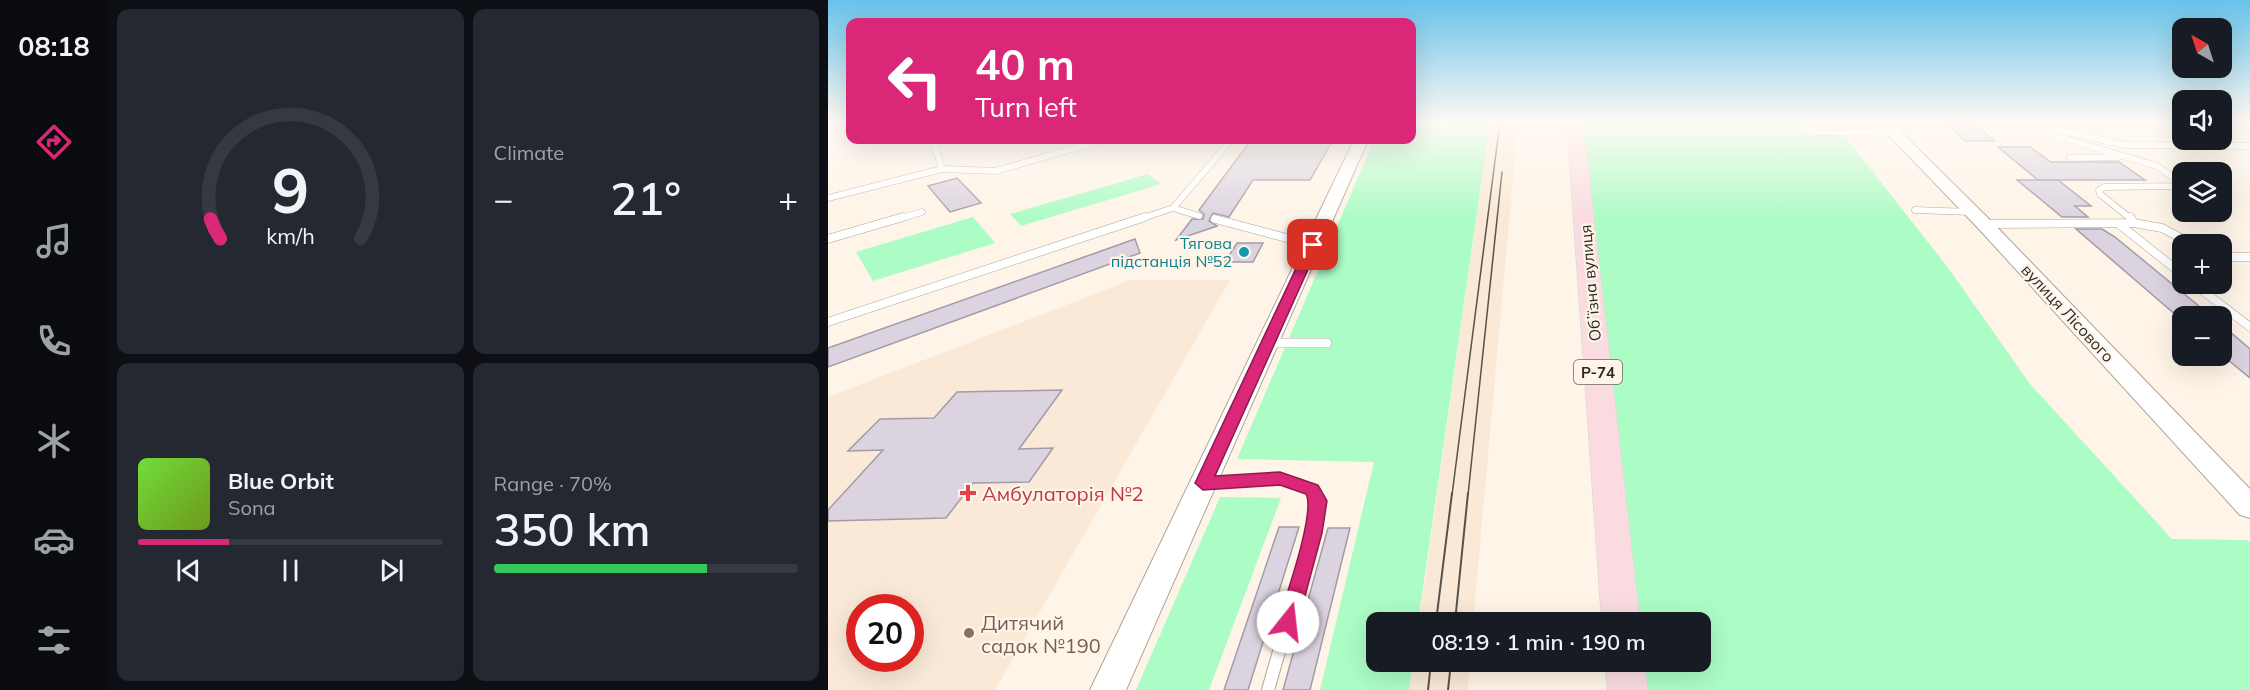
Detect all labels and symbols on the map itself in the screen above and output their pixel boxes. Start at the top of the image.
north arrow [2172,18,2232,78]
pin [1287,219,1338,270]
street label: Обʼїзна вулиця [1575,224,1605,342]
place label: Тягова підстанція №52 [1111,233,1232,271]
marker: Тягова підстанція №52 [1237,245,1251,259]
street label: вулиця Лісового [2017,260,2119,366]
road number: Р-74 [1574,360,1622,384]
place label: Амбулаторія №2 [982,481,1144,506]
marker: Амбулаторія №2 [959,484,977,502]
position arrow [1256,590,1320,654]
speed limit sign: 20 [846,594,924,672]
place label: Дитячий садок №190 [981,610,1101,658]
marker: Дитячий садок №190 [962,626,976,640]

